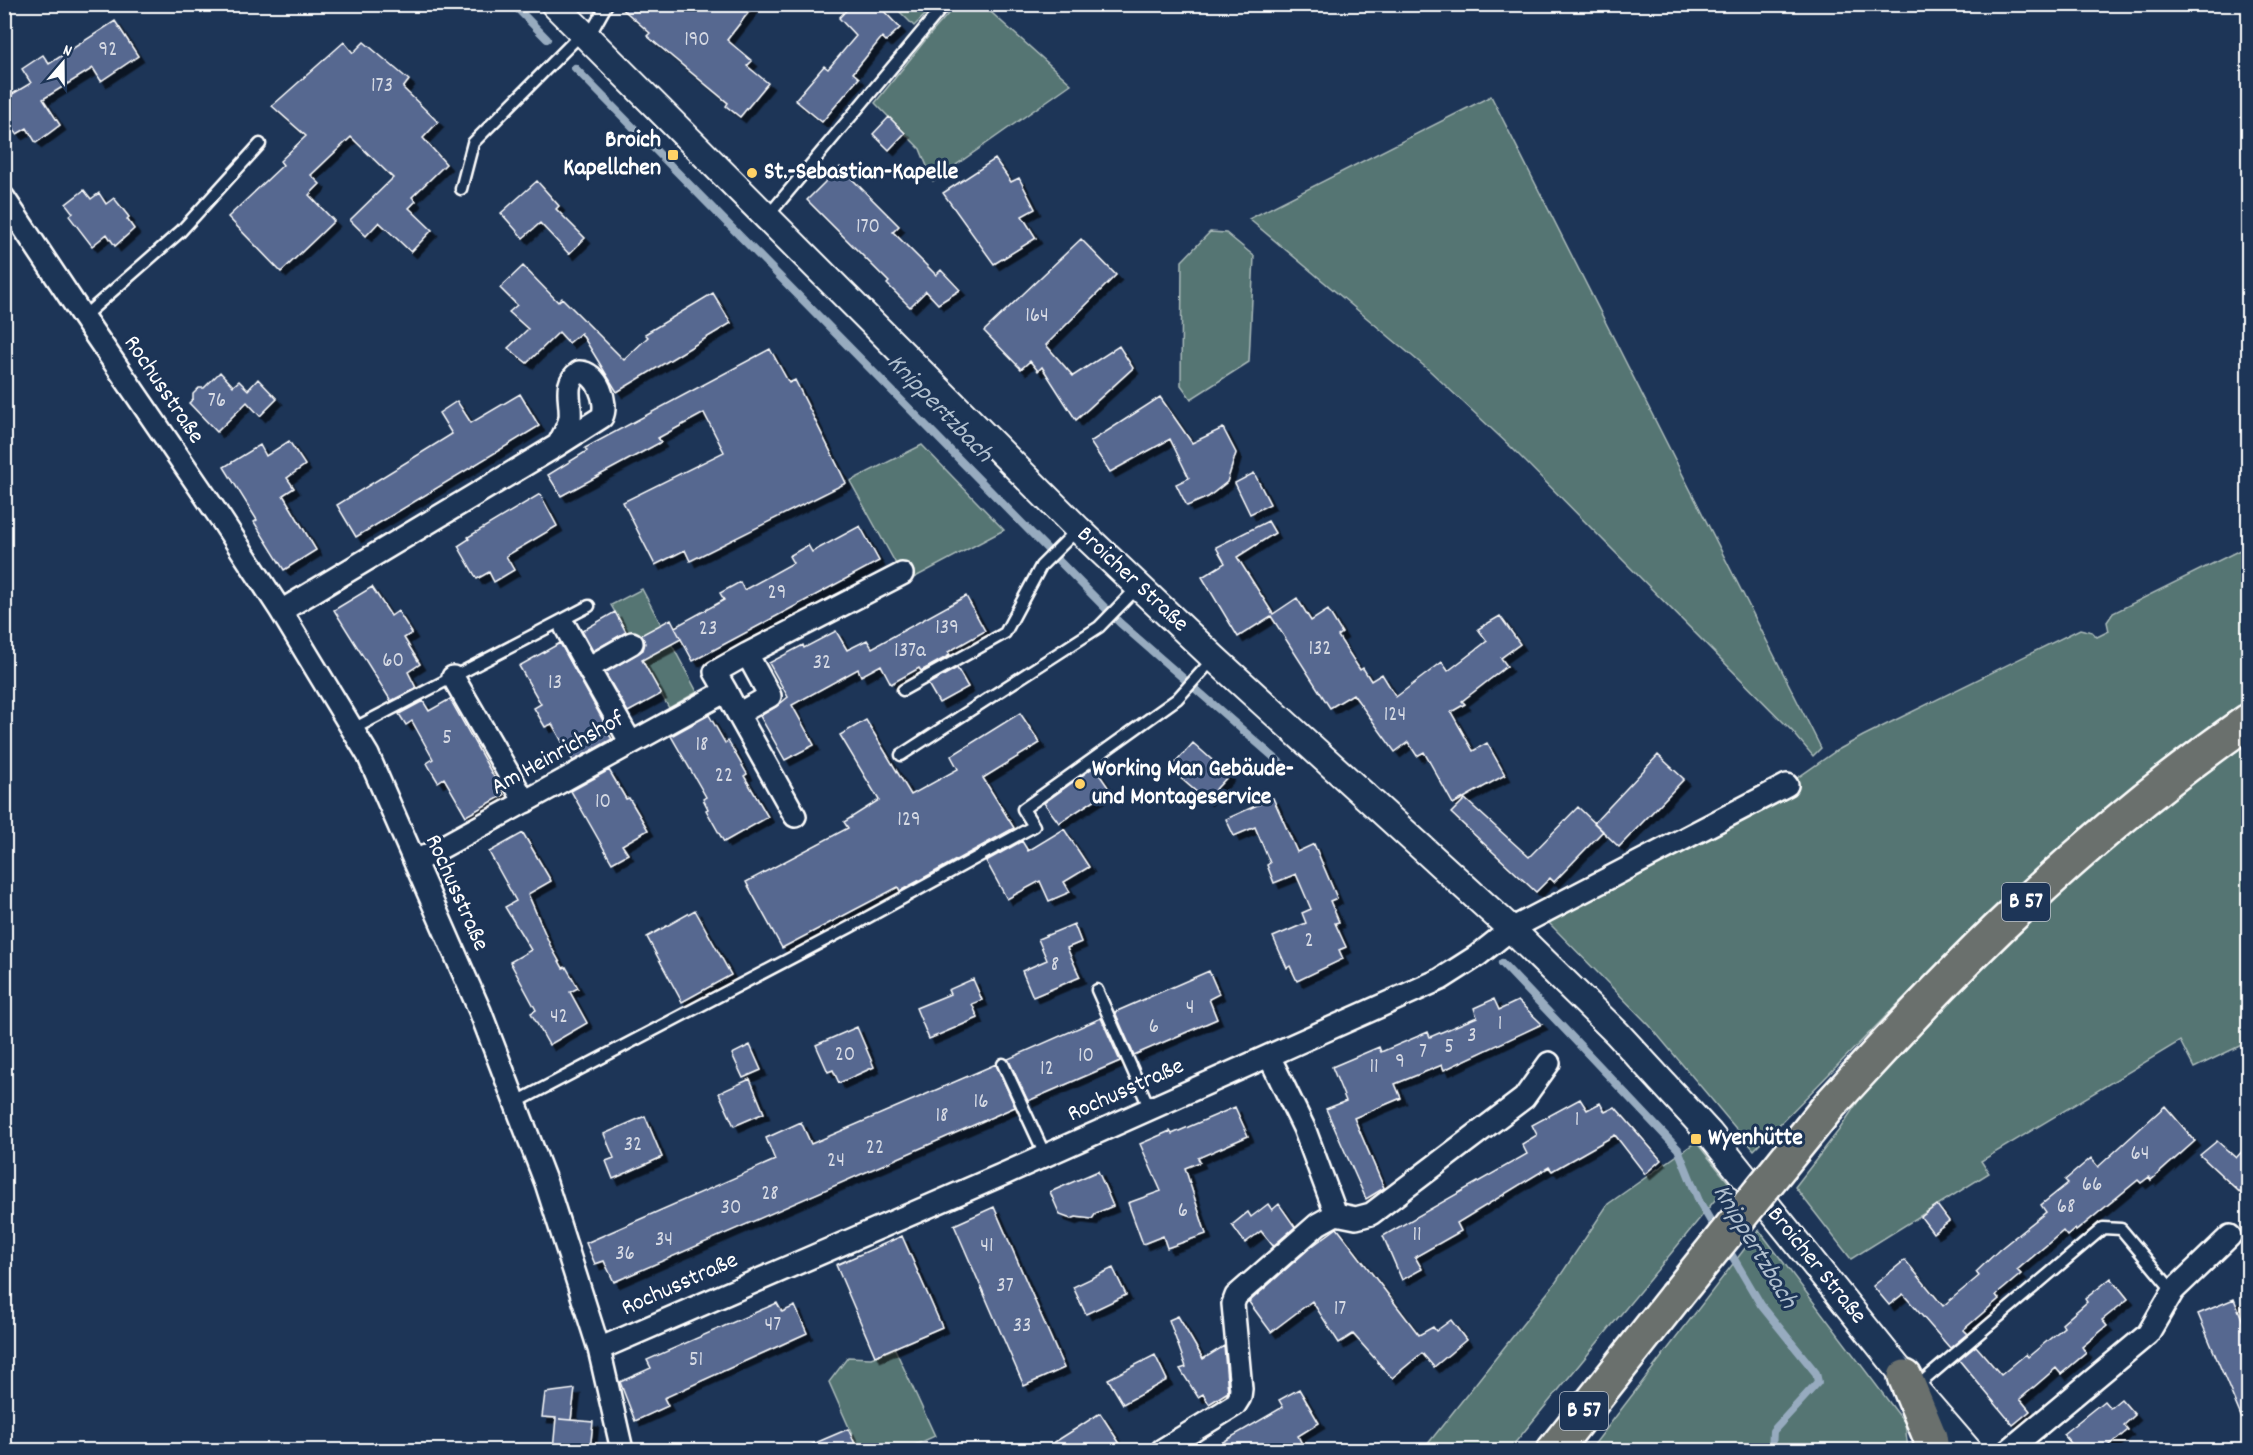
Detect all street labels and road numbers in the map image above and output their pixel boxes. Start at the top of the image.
street label: Rochusstraße [114,329,212,451]
street label: Broicher Straße [1068,519,1196,641]
street label: Am Heinrichshof [485,703,631,805]
street label: Rochusstraße [415,829,497,957]
road number: B 57 [2002,883,2050,921]
street label: Rochusstraße [1062,1050,1190,1132]
street label: Broicher Straße [1758,1200,1874,1332]
street label: Rochusstraße [616,1244,744,1326]
road number: B 57 [1560,1392,1608,1430]

